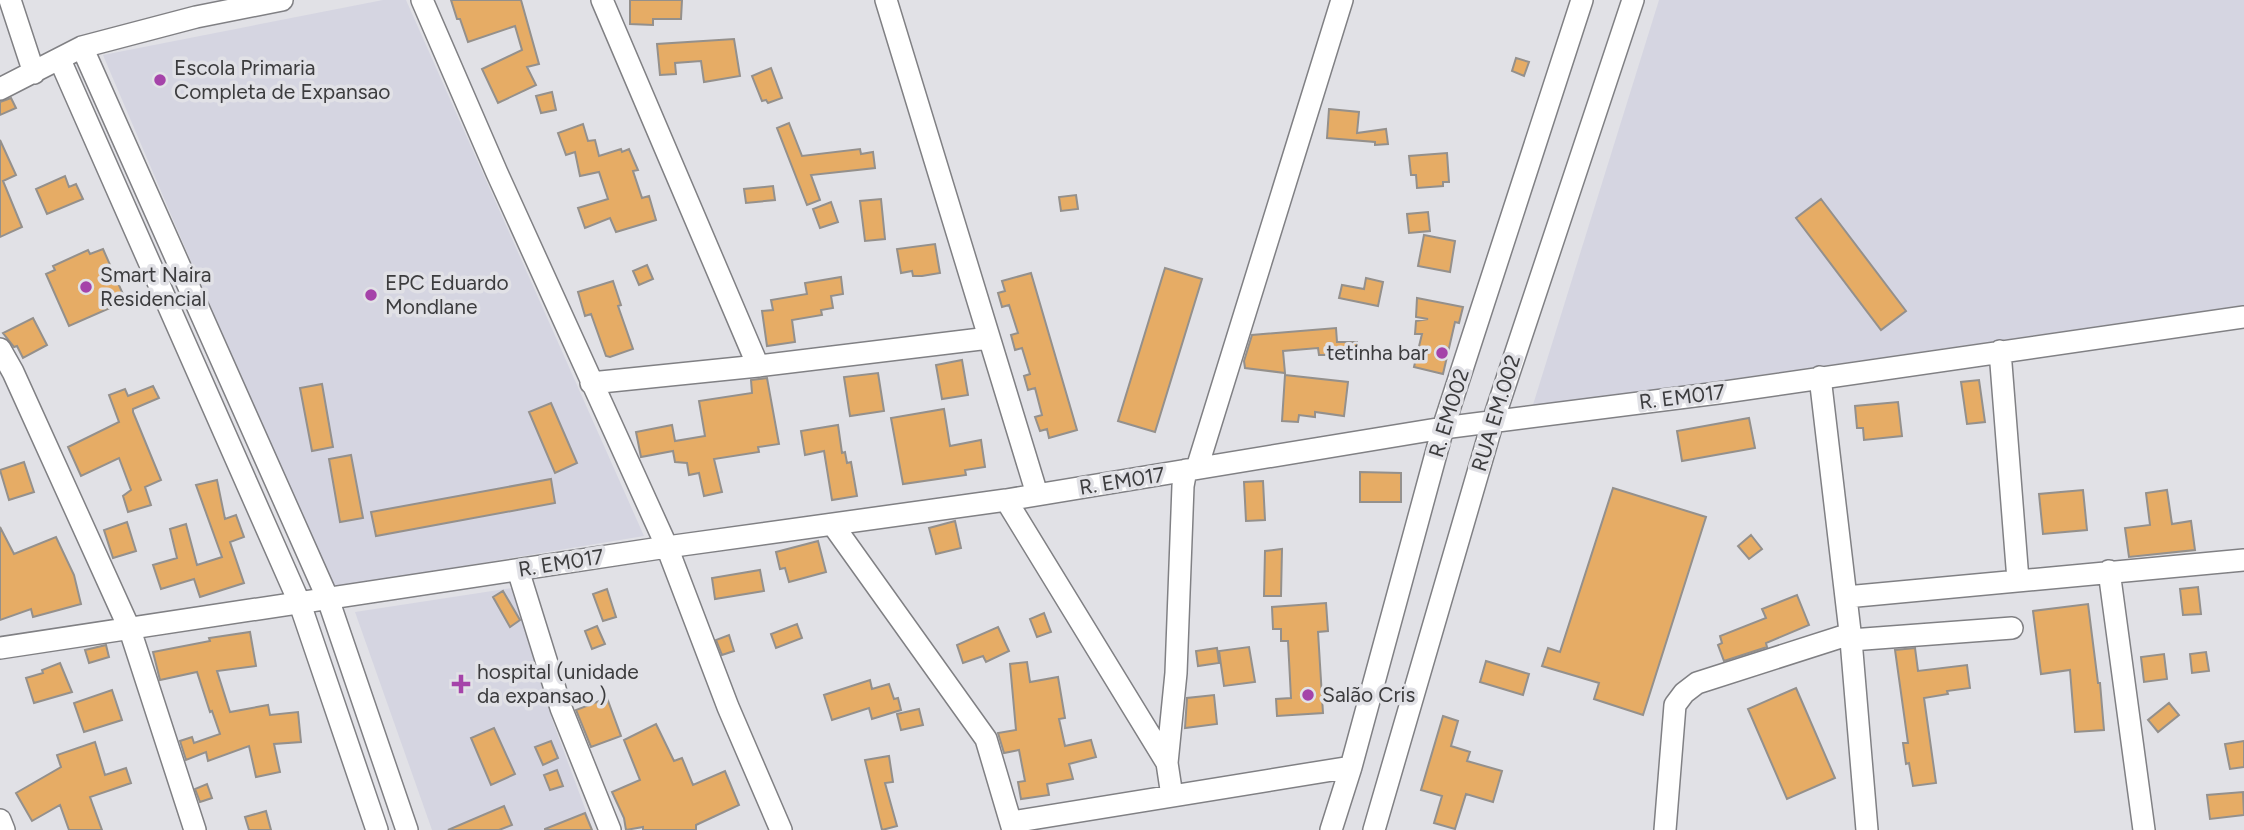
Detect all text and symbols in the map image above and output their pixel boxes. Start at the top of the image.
place label: Escola Primaria Completa de Expansao [174,55,390,104]
marker: Escola Primaria Completa de Expansao [152,72,168,88]
place label: Smart Naira Residencial [100,262,211,311]
place label: EPC Eduardo Mondlane [385,270,509,319]
marker: Smart Naira Residencial [78,279,94,295]
marker: EPC Eduardo Mondlane [363,287,379,303]
place label: tetinha bar [1326,340,1428,365]
marker: tetinha bar [1434,345,1450,361]
street label: RUA EM.002 [1466,352,1525,474]
street label: R. EM002 [1423,365,1474,460]
street label: R. EM017 [1638,379,1726,414]
street label: R. EM017 [1077,461,1167,500]
street label: R. EM017 [516,543,606,582]
place label: hospital (unidade da expansao ) [477,659,639,708]
marker: hospital (unidade da expansao ) [451,674,471,694]
place label: Salão Cris [1322,682,1415,707]
marker: Salão Cris [1300,687,1316,703]

